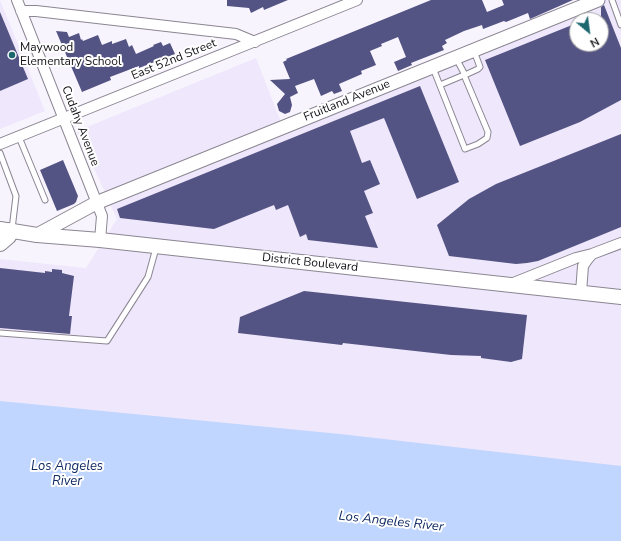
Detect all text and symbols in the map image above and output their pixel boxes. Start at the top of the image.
north arrow [569,12,609,52]
text: N [587,33,602,51]
street label: East 52nd Street [129,36,219,84]
place label: Maywood Elementary School [20,41,121,69]
marker: Maywood Elementary School [7,50,17,60]
street label: Fruitland Avenue [302,77,392,125]
street label: Cudahy Avenue [58,84,102,168]
street label: District Boulevard [261,251,359,275]
water label: Los Angeles River [31,459,103,490]
water label: Los Angeles River [338,509,444,535]

